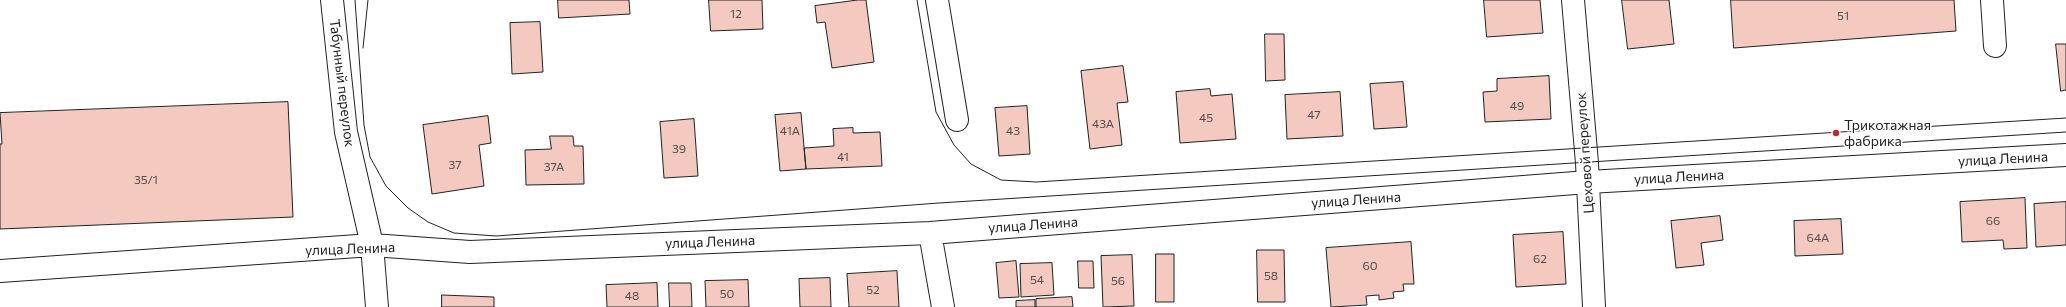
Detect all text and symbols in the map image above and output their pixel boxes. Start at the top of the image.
house number: 12 [730,7,742,21]
house number: 51 [1837,9,1849,23]
street label: Табунный переулок [326,18,358,148]
street label: Цеховой переулок [1572,92,1598,214]
house number: 49 [1510,99,1524,113]
house number: 47 [1307,108,1321,122]
house number: 45 [1199,111,1213,125]
house number: 43А [1092,117,1114,131]
place label: Трикотажная фабрика [1844,117,1931,150]
house number: 41А [780,124,800,138]
house number: 43 [1006,124,1020,138]
marker: Трикотажная фабрика [1831,128,1841,138]
house number: 39 [672,142,686,156]
street label: улица Ленина [1958,148,2048,170]
house number: 41 [837,150,849,164]
house number: 37 [448,158,462,172]
house number: 37А [544,160,564,174]
street label: улица Ленина [1634,166,1724,188]
house number: 35/1 [134,173,158,187]
street label: улица Ленина [1310,188,1402,212]
street label: улица Ленина [987,213,1079,237]
house number: 66 [1986,214,2000,228]
house number: 64А [1807,231,1829,245]
street label: улица Ленина [665,232,755,252]
street label: улица Ленина [305,239,395,259]
house number: 62 [1533,252,1547,266]
house number: 60 [1362,259,1378,273]
house number: 58 [1264,269,1278,283]
house number: 54 [1030,273,1044,287]
house number: 56 [1111,274,1125,288]
house number: 52 [866,283,880,297]
house number: 50 [720,287,734,301]
house number: 48 [625,289,639,303]

